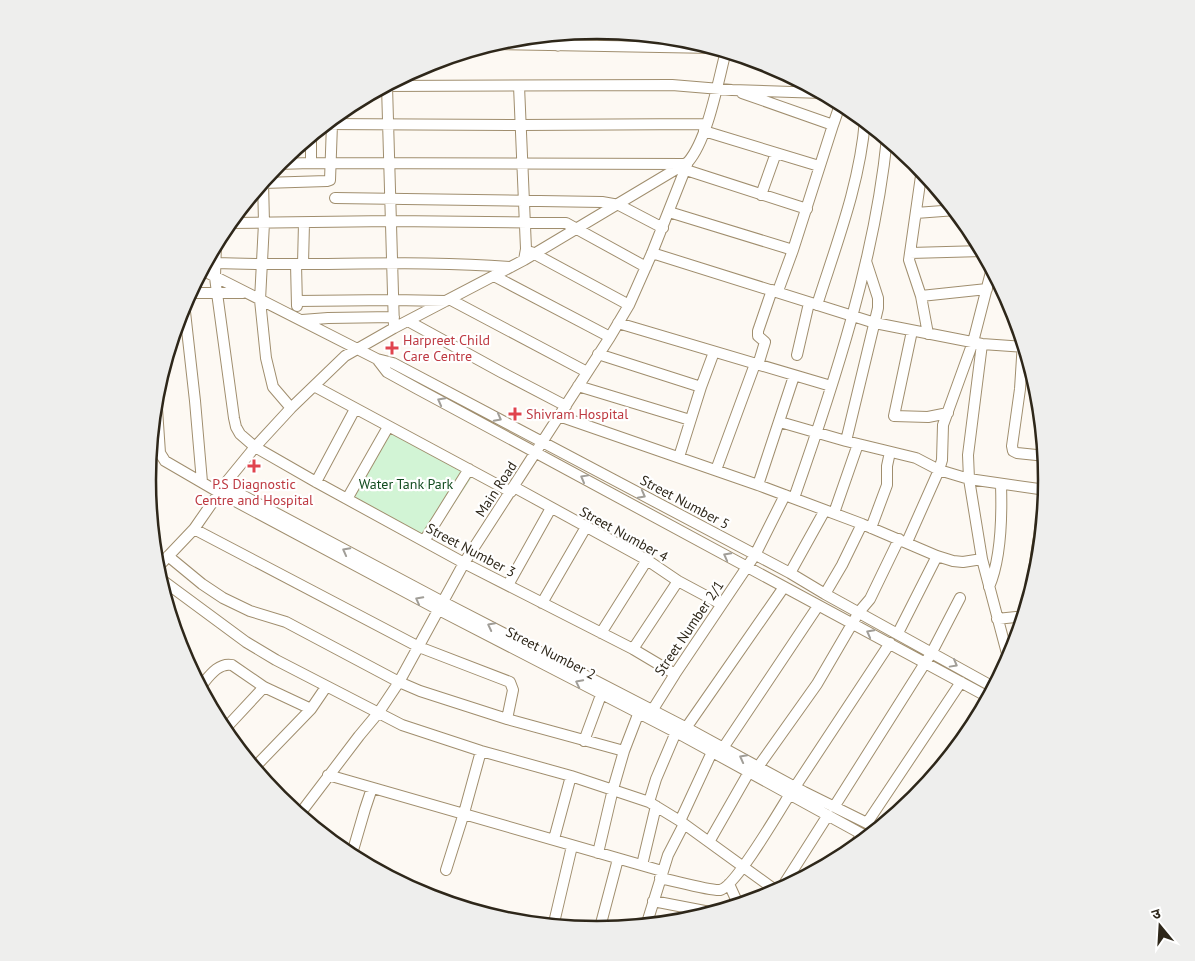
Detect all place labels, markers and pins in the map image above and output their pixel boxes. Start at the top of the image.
place label: Harpreet Child Care Centre [403,331,490,365]
marker: Harpreet Child Care Centre [385,341,399,355]
place label: Shivram Hospital [526,405,628,423]
marker: Shivram Hospital [508,407,522,421]
marker: P.S Diagnostic Centre and Hospital [247,459,261,473]
place label: P.S Diagnostic Centre and Hospital [195,475,313,509]

